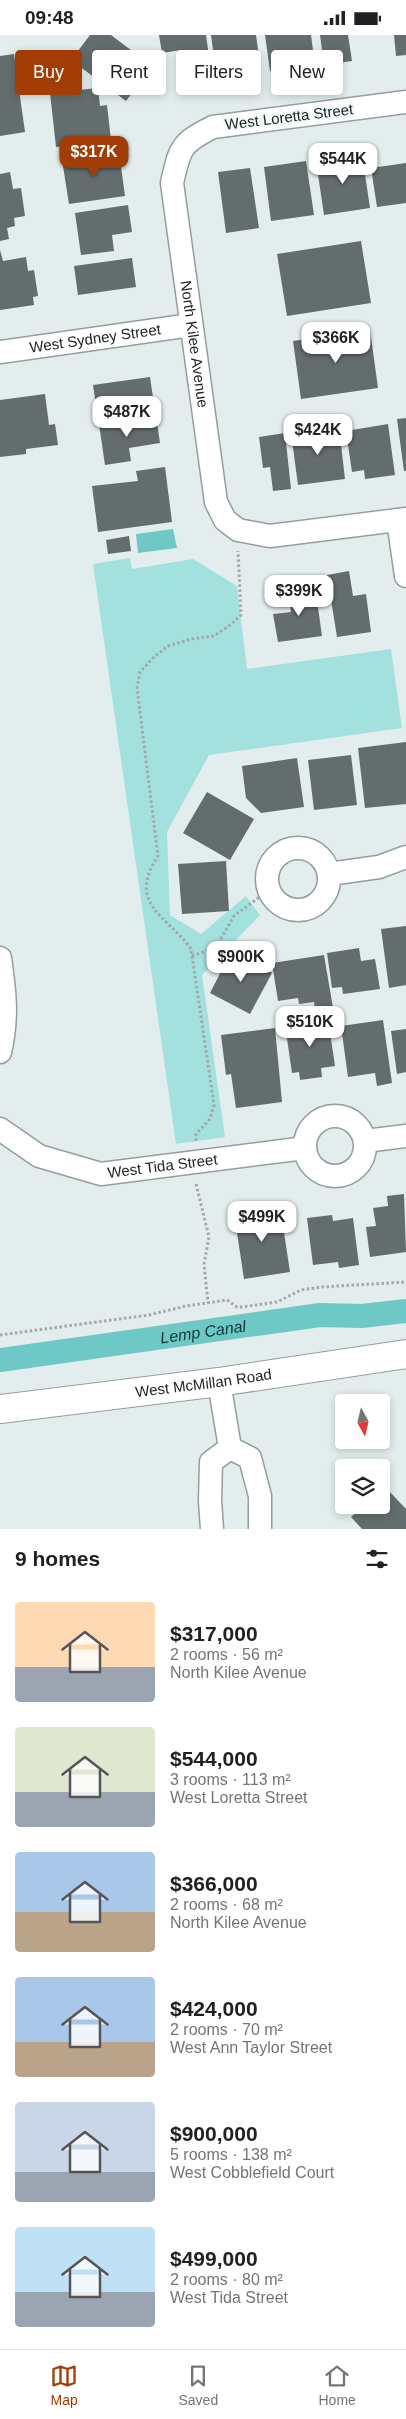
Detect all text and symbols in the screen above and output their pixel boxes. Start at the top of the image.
text: 09:48 [25,7,74,28]
chip: Buy [15,50,82,95]
chip: Rent [92,50,166,95]
chip: Filters [176,50,261,95]
chip: New [271,50,343,95]
street label: West Loretta Street [224,100,355,133]
pin: $317K [59,135,129,178]
text: $317K [70,143,118,160]
pin: $544K [308,143,378,185]
text: $544K [319,150,367,167]
street label: North Kilee Avenue [178,279,212,409]
street label: West Sydney Street [28,320,163,356]
pin: $366K [301,321,371,364]
text: $366K [312,329,360,346]
pin: $487K [92,395,162,438]
text: $487K [103,403,151,420]
pin: $424K [283,413,353,456]
text: $424K [294,421,342,438]
pin: $399K [264,575,334,617]
text: $399K [275,582,323,599]
pin: $900K [206,941,276,983]
text: $900K [217,948,265,965]
pin: $510K [275,1005,345,1048]
text: $510K [286,1013,334,1030]
street label: West Tida Street [106,1150,219,1181]
pin: $499K [227,1201,297,1243]
text: $499K [238,1208,286,1225]
water label: Lemp Canal [159,1317,247,1346]
street label: West McMillan Road [134,1365,273,1400]
north arrow [335,1394,390,1449]
map controls [335,1394,390,1514]
button: layers [335,1459,390,1514]
icon: filters [363,1545,391,1573]
text: 9 homes [15,1547,100,1570]
icon: home [55,1622,115,1682]
text: $317,000 [170,1622,258,1645]
text: 2 rooms · 56 m² [170,1646,283,1663]
text: North Kilee Avenue [170,1664,307,1681]
icon: home [55,1747,115,1807]
text: $544,000 [170,1747,258,1770]
text: 3 rooms · 113 m² [170,1771,291,1788]
text: West Loretta Street [170,1789,308,1806]
icon: home [55,1872,115,1932]
text: $366,000 [170,1872,258,1895]
text: 2 rooms · 68 m² [170,1896,283,1913]
text: North Kilee Avenue [170,1914,307,1931]
icon: home [55,1997,115,2057]
text: $424,000 [170,1997,258,2020]
text: 2 rooms · 70 m² [170,2021,283,2038]
text: West Ann Taylor Street [170,2039,332,2056]
icon: home [55,2122,115,2182]
text: $900,000 [170,2122,258,2145]
text: 5 rooms · 138 m² [170,2146,292,2163]
text: West Cobblefield Court [170,2164,334,2181]
icon: home [55,2247,115,2307]
text: $499,000 [170,2247,258,2270]
text: 2 rooms · 80 m² [170,2271,283,2288]
text: West Tida Street [170,2289,288,2306]
tab: Map [50,2362,78,2408]
tab: Saved [178,2362,218,2408]
tab: Home [318,2362,356,2408]

